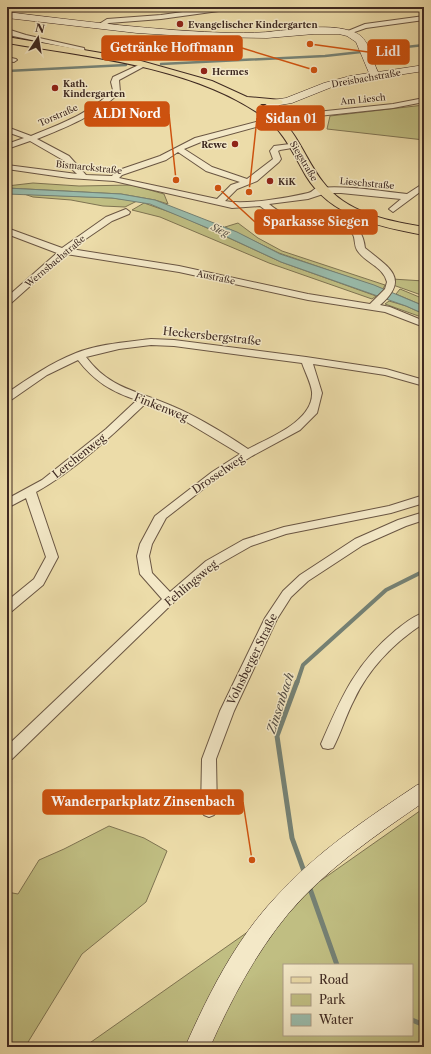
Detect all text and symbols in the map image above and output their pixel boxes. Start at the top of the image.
north arrow [18,18,58,58]
marker: Evangelischer Kindergarten [175,19,185,29]
place label: Evangelischer Kindergarten [188,19,318,30]
text: N [34,20,47,36]
callout: Getränke Hoffmann [102,36,242,60]
text: Getränke Hoffmann [110,40,235,55]
callout: Lidl [368,40,409,64]
text: Lidl [376,44,400,59]
marker: Hermes [199,66,209,76]
place label: Hermes [212,66,248,77]
street label: Dreisbachstraße [331,67,401,89]
place label: Kath. Kindergarten [63,78,125,99]
marker: Kath. Kindergarten [50,83,60,93]
street label: Am Liesch [339,91,387,107]
street label: Torstraße [37,101,79,129]
callout: ALDI Nord [85,102,169,126]
text: ALDI Nord [92,106,161,121]
callout: Sidan 01 [257,106,324,130]
text: Sidan 01 [265,111,317,126]
place label: Rewe [201,139,228,150]
marker: Rewe [230,139,240,149]
street label: Siegstraße [288,139,320,183]
street label: Bismarckstraße [55,158,123,176]
street label: Lieschstraße [339,175,395,191]
marker: KiK [265,176,275,186]
place label: KiK [278,176,296,187]
callout: Sparkasse Siegen [255,210,377,234]
text: Sparkasse Siegen [263,214,370,229]
water label: Sieg [208,220,232,240]
street label: Wernsbachstraße [22,233,87,290]
street label: Austraße [195,267,236,286]
street label: Heckersbergstraße [162,324,262,348]
street label: Finkenweg [132,390,190,424]
street label: Lerchenweg [49,431,109,481]
street label: Drosselweg [189,451,247,497]
street label: Fehlingsweg [162,557,220,609]
street label: Volnsberger Straße [223,611,280,708]
water label: Zinsenbach [263,670,297,736]
callout: Wanderparkplatz Zinsenbach [43,790,243,814]
text: Wanderparkplatz Zinsenbach [50,794,236,809]
legend [283,964,413,1036]
text: Road [319,972,349,987]
text: Park [319,992,346,1007]
text: Water [318,1012,353,1027]

